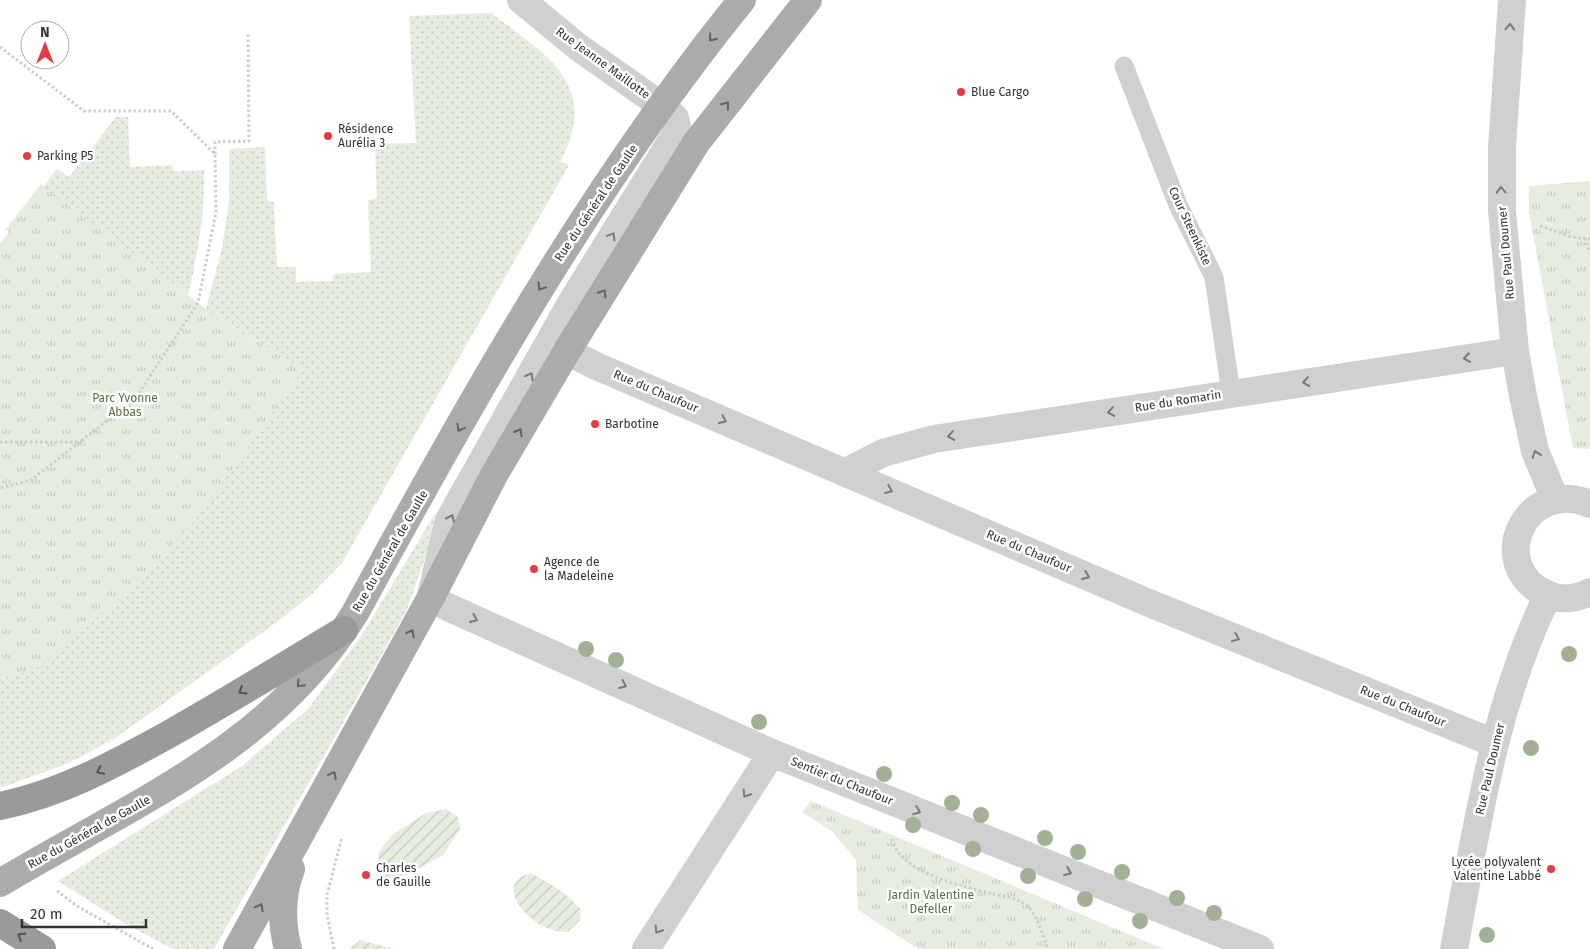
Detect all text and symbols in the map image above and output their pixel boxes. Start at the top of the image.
north arrow [20,20,70,70]
one-way arrow [1504,23,1515,31]
text: N [40,24,50,41]
street label: Rue Jeanne Maillotte [553,24,653,102]
one-way arrow [709,32,717,41]
place label: Blue Cargo [971,85,1029,99]
marker: Blue Cargo [955,86,967,98]
one-way arrow [720,101,729,111]
place label: Résidence Aurélia 3 [338,122,393,150]
marker: Résidence Aurélia 3 [322,130,334,142]
street label: Rue du Général de Gaulle [552,142,640,264]
place label: Parking P5 [37,149,93,163]
marker: Parking P5 [21,150,33,162]
street label: Cour Steenkiste [1166,185,1214,267]
one-way arrow [1496,185,1506,193]
street label: Rue Paul Doumer [1495,205,1517,300]
one-way arrow [605,232,615,241]
one-way arrow [538,282,547,291]
one-way arrow [596,290,606,299]
one-way arrow [1463,352,1471,363]
street label: Rue du Chaufour [611,367,701,415]
one-way arrow [523,372,533,381]
one-way arrow [1302,376,1310,387]
street label: Rue du Romarin [1134,387,1222,415]
park label: Parc Yvonne Abbas [92,391,158,419]
one-way arrow [1107,406,1116,416]
one-way arrow [718,413,727,424]
place label: Barbotine [605,417,659,431]
marker: Barbotine [589,418,601,430]
one-way arrow [456,423,466,432]
one-way arrow [512,429,522,438]
one-way arrow [946,431,955,441]
one-way arrow [1532,450,1542,459]
one-way arrow [884,484,893,495]
street label: Rue du Général de Gaulle [349,488,431,614]
one-way arrow [444,514,455,523]
street label: Rue du Chaufour [984,527,1074,575]
place label: Agence de la Madeleine [544,555,614,583]
marker: Agence de la Madeleine [528,563,540,575]
one-way arrow [1081,569,1090,580]
one-way arrow [469,612,478,623]
one-way arrow [405,629,415,638]
one-way arrow [1231,632,1240,643]
one-way arrow [297,678,306,687]
one-way arrow [618,679,627,690]
street label: Rue du Chaufour [1358,682,1448,730]
one-way arrow [239,685,248,695]
street label: Rue Paul Doumer [1473,721,1507,816]
street label: Sentier du Chaufour [789,754,896,808]
one-way arrow [96,764,105,775]
one-way arrow [327,772,337,781]
one-way arrow [742,788,752,797]
street label: Rue du Général de Gaulle [25,792,153,872]
one-way arrow [912,805,921,815]
place label: Lycée polyvalent Valentine Labbé [1451,855,1542,883]
place label: Charles de Gauille [376,861,431,889]
marker: Lycée polyvalent Valentine Labbé [1545,863,1557,875]
one-way arrow [1063,866,1071,876]
marker: Charles de Gauille [360,869,372,881]
park label: Jardin Valentine Defeller [888,888,974,916]
scale bar [22,896,146,928]
one-way arrow [254,903,264,912]
text: 20 m [30,905,63,923]
one-way arrow [655,925,664,934]
one-way arrow [18,933,27,943]

